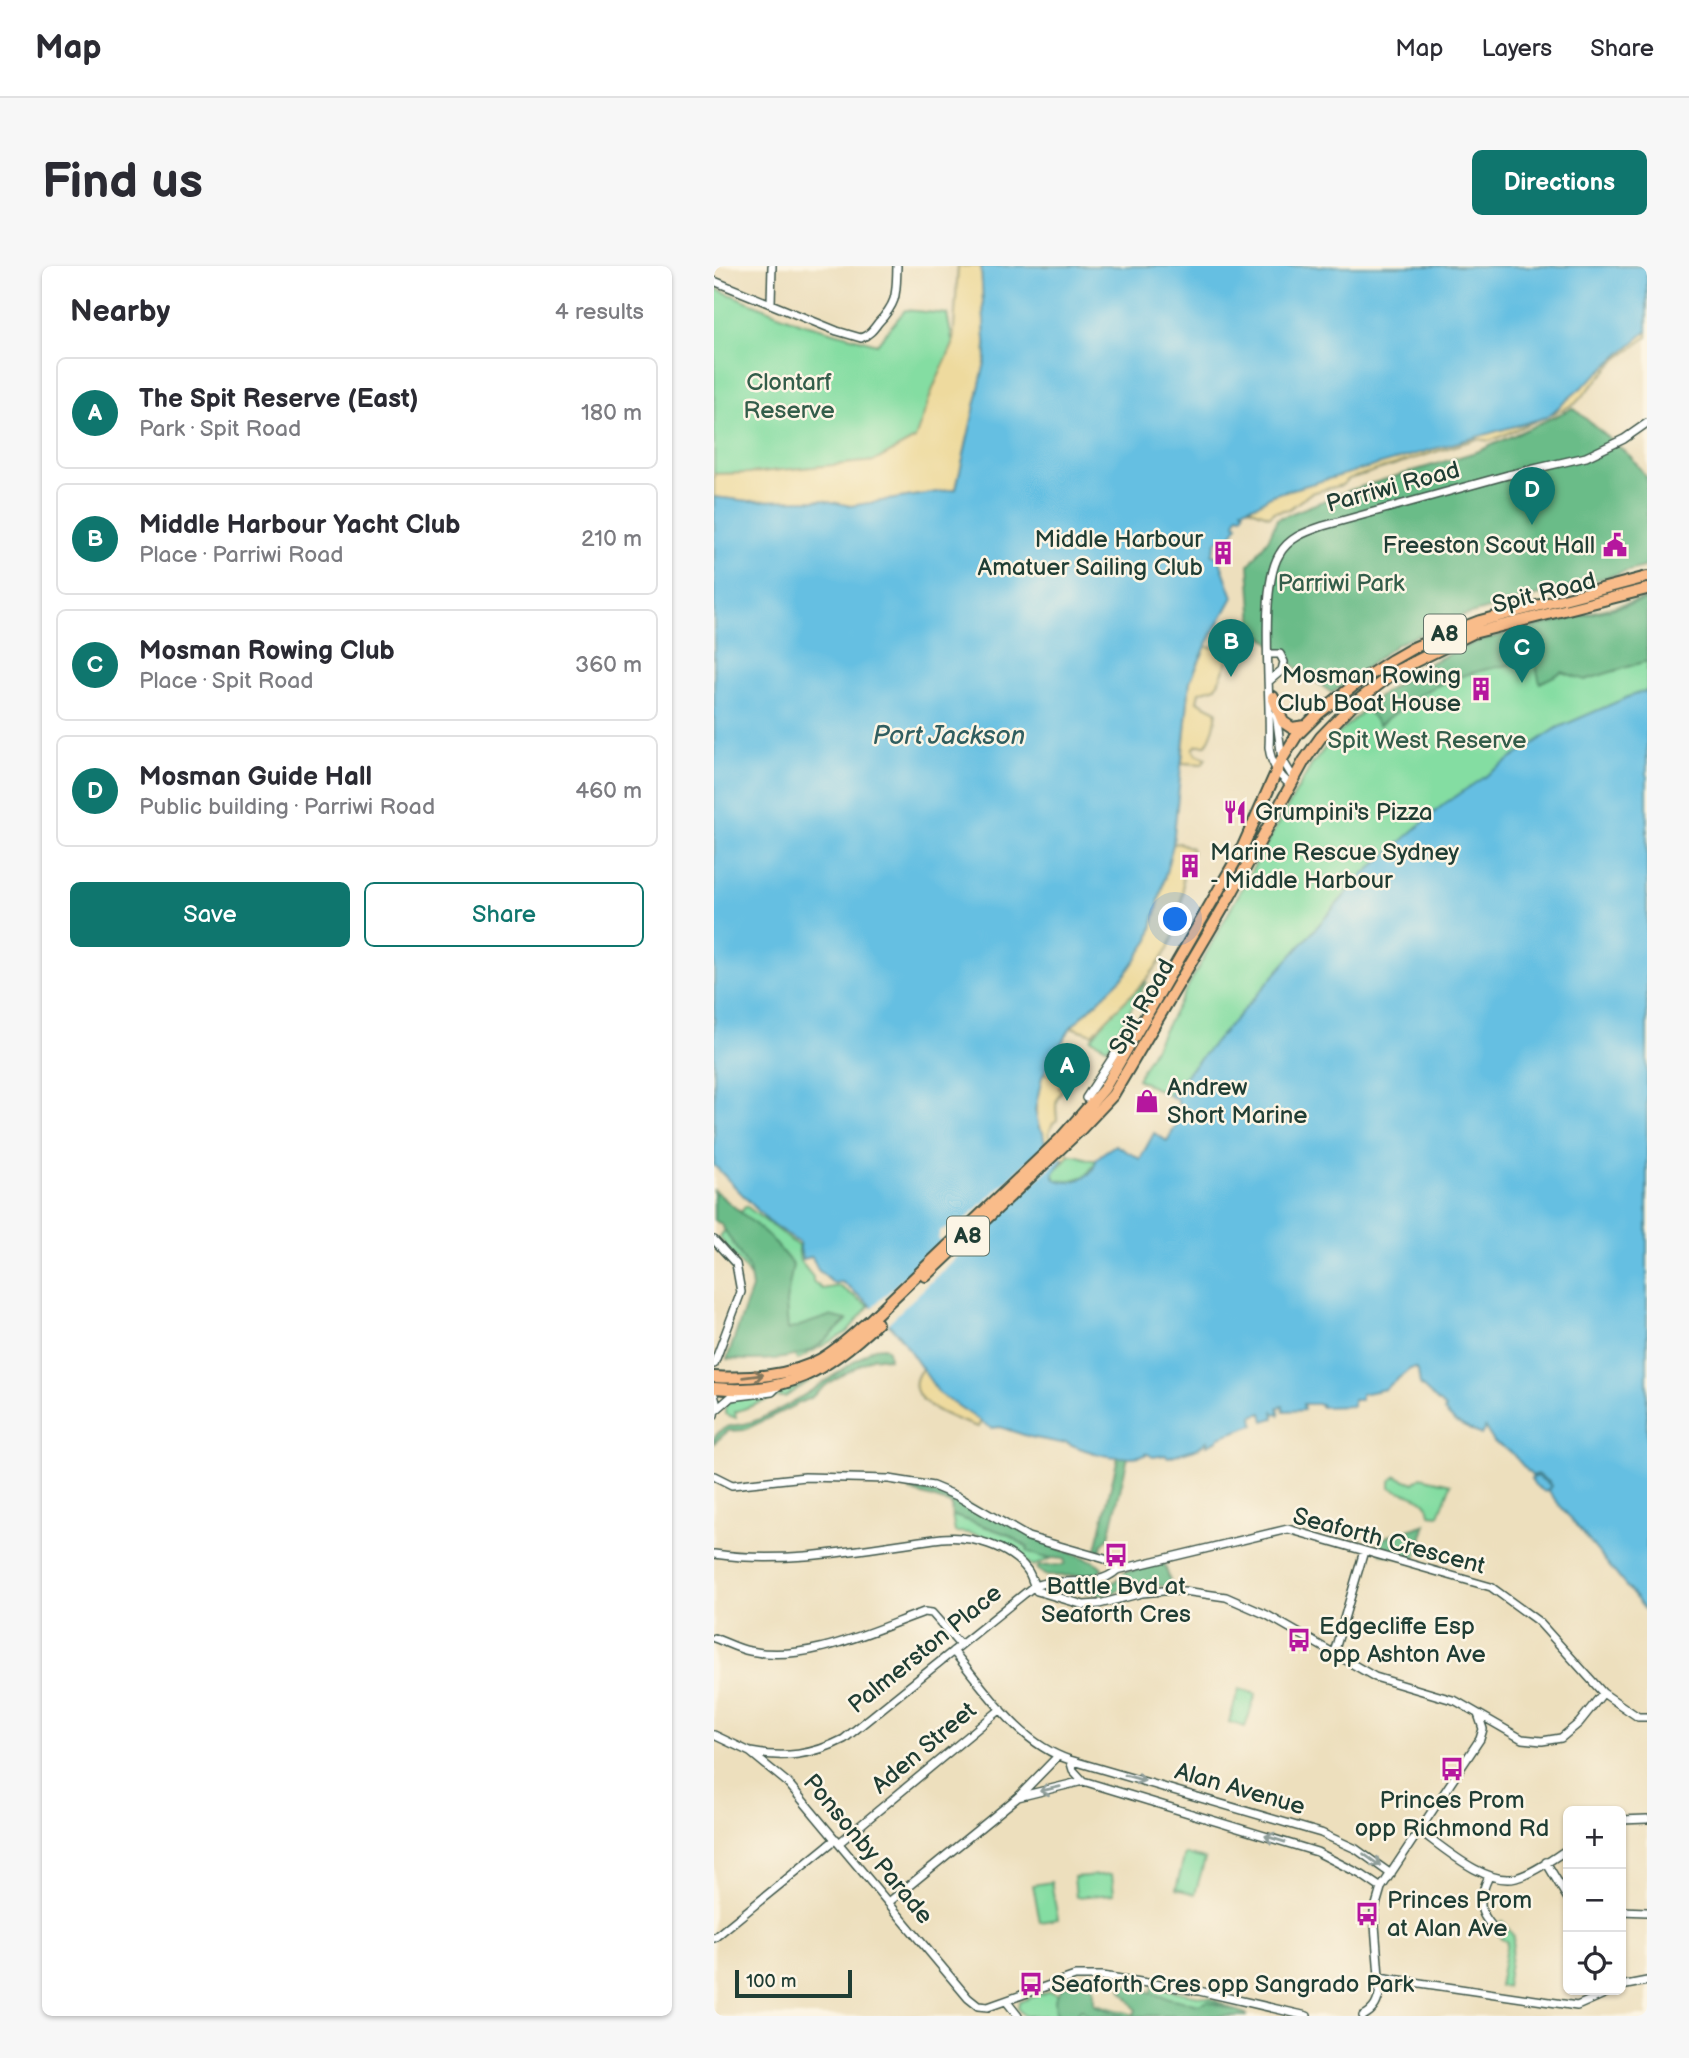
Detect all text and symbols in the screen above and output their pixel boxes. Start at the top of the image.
text: Map [35,28,101,68]
text: Map [1395,34,1443,63]
text: Layers [1481,34,1552,63]
text: Share [1590,34,1654,63]
button: Directions [1472,150,1647,215]
text: Find us [42,153,203,212]
text: Nearby [70,294,170,330]
text: 4 results [555,298,644,326]
park label: Clontarf Reserve [743,368,835,425]
text: The Spit Reserve (East) [139,384,419,415]
text: A [88,399,102,427]
text: 180 m [581,399,642,427]
text: Park · Spit Road [139,415,301,443]
street label: Parriwi Road [1323,455,1463,519]
pin: D [1509,467,1555,525]
text: Middle Harbour Yacht Club [139,510,461,541]
text: B [87,525,103,553]
text: 210 m [581,525,642,553]
place label: Middle Harbour Amatuer Sailing Club [978,525,1203,582]
place label: Freeston Scout Hall [1383,531,1595,560]
public building icon: Freeston Scout Hall [1601,531,1629,559]
building icon: Middle Harbour Amatuer Sailing Club [1209,539,1237,567]
text: Place · Parriwi Road [139,541,344,569]
street label: Spit Road [1489,566,1599,620]
park label: Parriwi Park [1277,569,1405,598]
road number: A8 [1424,614,1466,654]
pin: B [1208,619,1254,677]
pin: C [1499,625,1545,683]
text: Mosman Rowing Club [139,636,395,667]
text: C [87,651,103,679]
text: 360 m [575,651,642,679]
place label: Mosman Rowing Club Boat House [1277,661,1461,718]
text: Place · Spit Road [139,667,313,695]
building icon: Mosman Rowing Club Boat House [1467,675,1495,703]
water label: Port Jackson [873,721,1025,752]
park label: Spit West Reserve [1328,726,1526,755]
text: Mosman Guide Hall [139,762,372,793]
text: D [87,777,103,805]
text: 460 m [575,777,642,805]
text: Public building · Parriwi Road [139,793,435,821]
restaurant icon: Grumpini's Pizza [1221,798,1249,826]
place label: Grumpini's Pizza [1255,798,1433,827]
place label: Marine Rescue Sydney - Middle Harbour [1210,838,1459,895]
building icon: Marine Rescue Sydney - Middle Harbour [1176,852,1204,880]
button: Save [70,882,350,947]
button: Share [364,882,644,947]
your location [1158,902,1192,936]
street label: Spit Road [1103,954,1181,1060]
pin: A [1044,1043,1090,1101]
place label: Andrew Short Marine [1167,1073,1308,1130]
shop icon: Andrew Short Marine [1133,1087,1161,1115]
road number: A8 [947,1217,989,1256]
one-way arrow [741,1369,764,1382]
street label: Seaforth Crescent [1290,1501,1489,1581]
bus stop icon: Battle Bvd at Seaforth Cres [1102,1541,1130,1569]
place label: Battle Bvd at Seaforth Cres [1041,1572,1191,1629]
street label: Palmerston Place [842,1578,1008,1720]
place label: Edgecliffe Esp opp Ashton Ave [1319,1612,1486,1669]
bus stop icon: Edgecliffe Esp opp Ashton Ave [1285,1626,1313,1654]
street label: Aden Street [866,1695,983,1800]
bus stop icon: Princes Prom opp Richmond Rd [1438,1755,1466,1783]
street label: Alan Avenue [1172,1757,1308,1821]
street label: Ponsonby Parade [797,1768,939,1930]
one-way arrow [1124,1773,1146,1786]
one-way arrow [1039,1783,1062,1796]
place label: Princes Prom opp Richmond Rd [1355,1786,1549,1843]
map controls [1563,1806,1626,1995]
button: + [1563,1806,1626,1869]
one-way arrow [1265,1832,1287,1845]
one-way arrow [1363,1853,1381,1868]
button: − [1563,1869,1626,1932]
place label: Princes Prom at Alan Ave [1387,1886,1532,1943]
bus stop icon: Princes Prom at Alan Ave [1353,1900,1381,1928]
button: locate [1563,1932,1626,1995]
scale bar [735,1967,852,1999]
text: 100 m [746,1970,797,1993]
bus stop icon: Seaforth Cres opp Sangrado Park [1017,1970,1045,1998]
place label: Seaforth Cres opp Sangrado Park [1051,1970,1414,1999]

